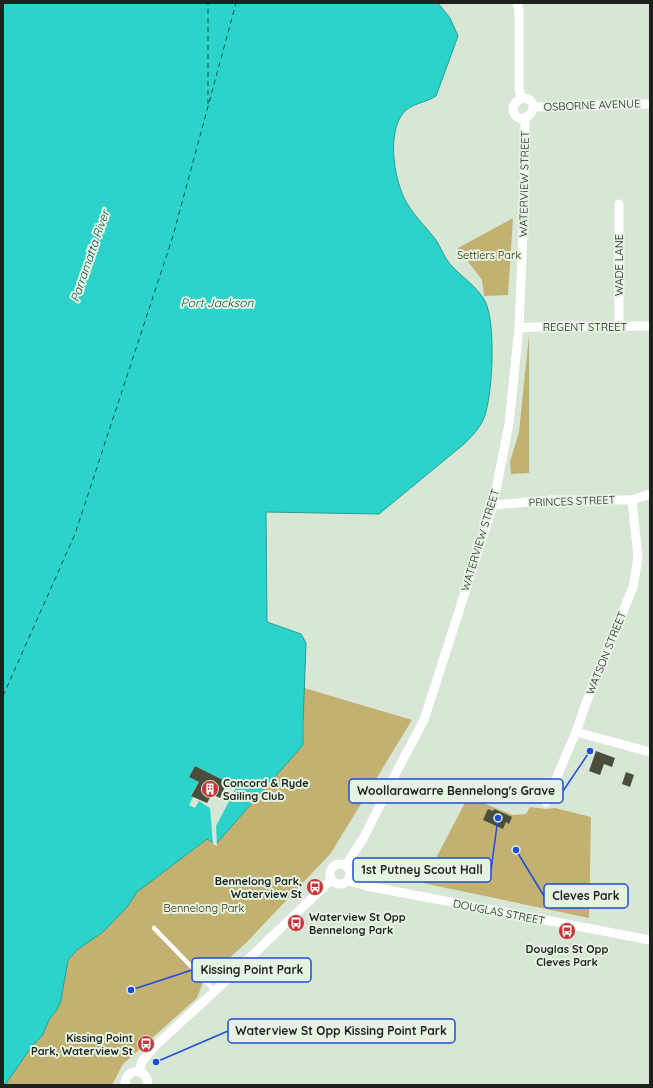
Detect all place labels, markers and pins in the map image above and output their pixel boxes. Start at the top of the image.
place label: Concord & Ryde Sailing Club [223,776,309,803]
building icon: Concord & Ryde Sailing Club [200,779,220,799]
callout: Woollarawarre Bennelong's Grave [349,779,563,803]
callout: 1st Putney Scout Hall [353,858,491,882]
place label: Bennelong Park, Waterview St [215,874,302,901]
bus stop icon: Bennelong Park, Waterview St [305,877,325,897]
callout: Cleves Park [544,884,628,908]
place label: Waterview St Opp Bennelong Park [309,910,406,937]
bus stop icon: Waterview St Opp Bennelong Park [286,913,306,933]
bus stop icon: Douglas St Opp Cleves Park [557,921,577,941]
place label: Douglas St Opp Cleves Park [526,942,608,969]
callout: Kissing Point Park [192,958,311,982]
callout: Waterview St Opp Kissing Point Park [228,1019,455,1043]
place label: Kissing Point Park, Waterview St [31,1031,133,1058]
bus stop icon: Kissing Point Park, Waterview St [136,1034,156,1054]

